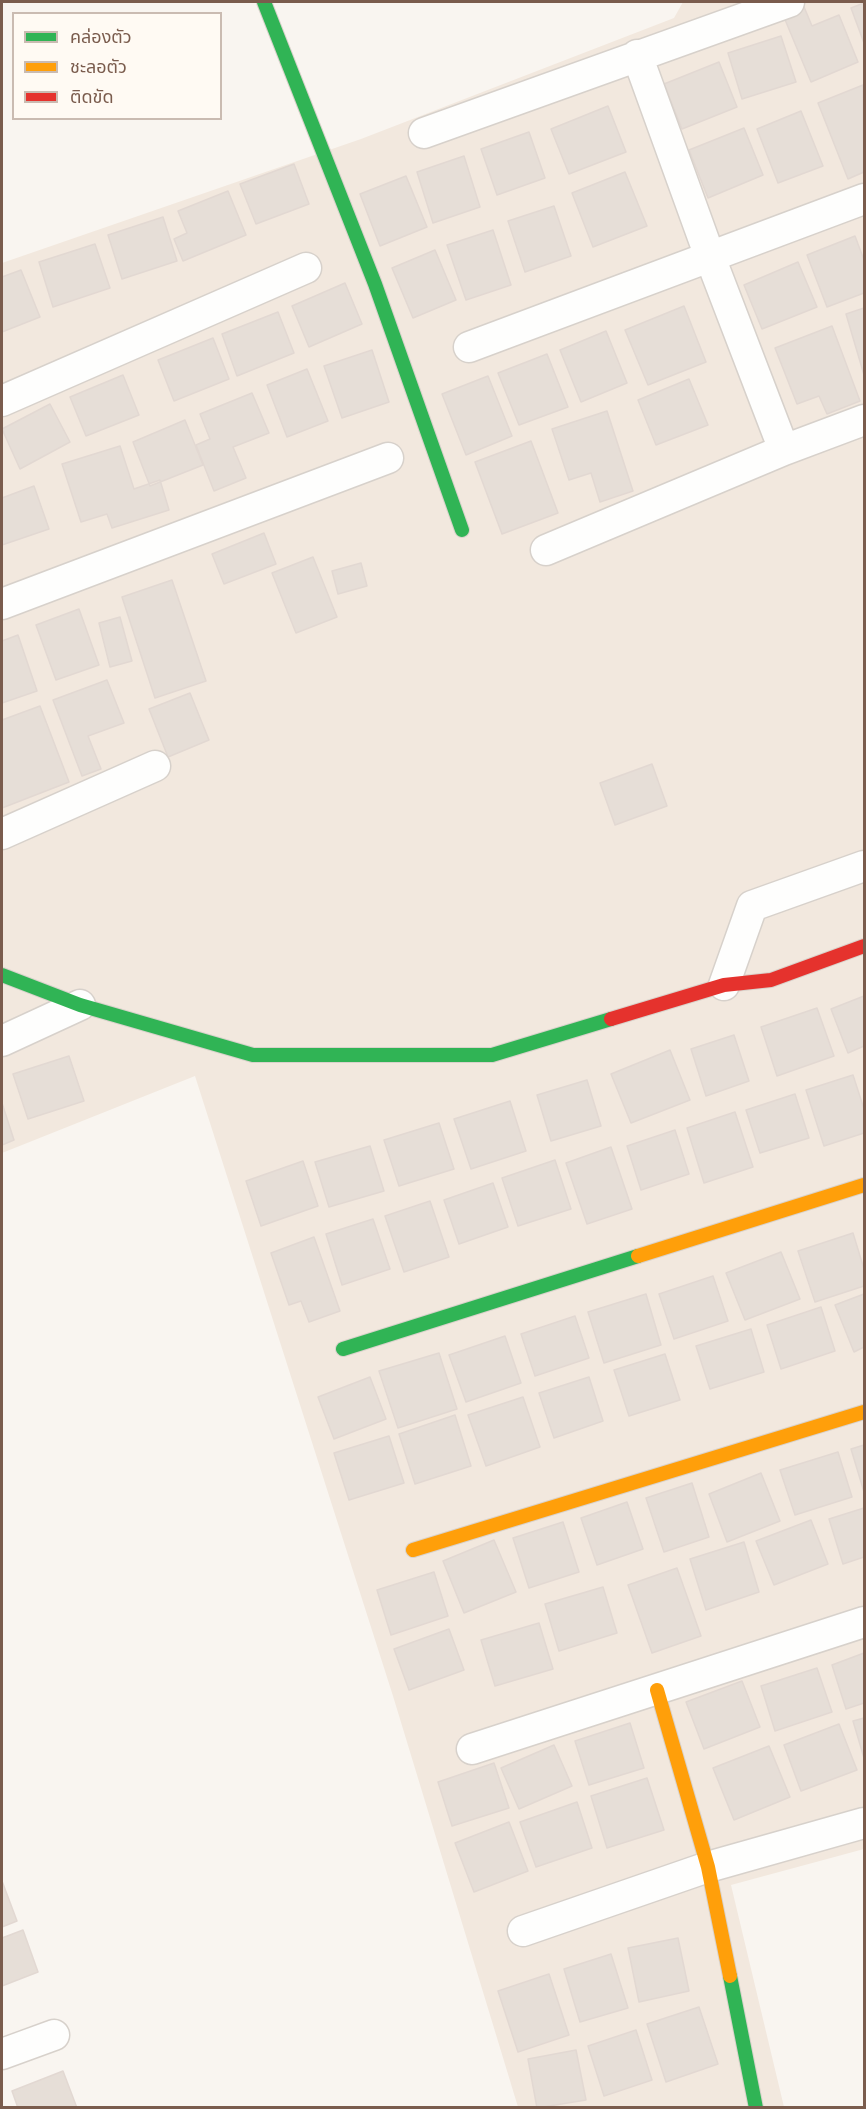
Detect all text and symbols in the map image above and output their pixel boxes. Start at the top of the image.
legend [12,12,222,120]
text: คล่องตัว [70,27,132,47]
text: ชะลอตัว [70,57,127,77]
text: ติดขัด [70,87,113,107]

